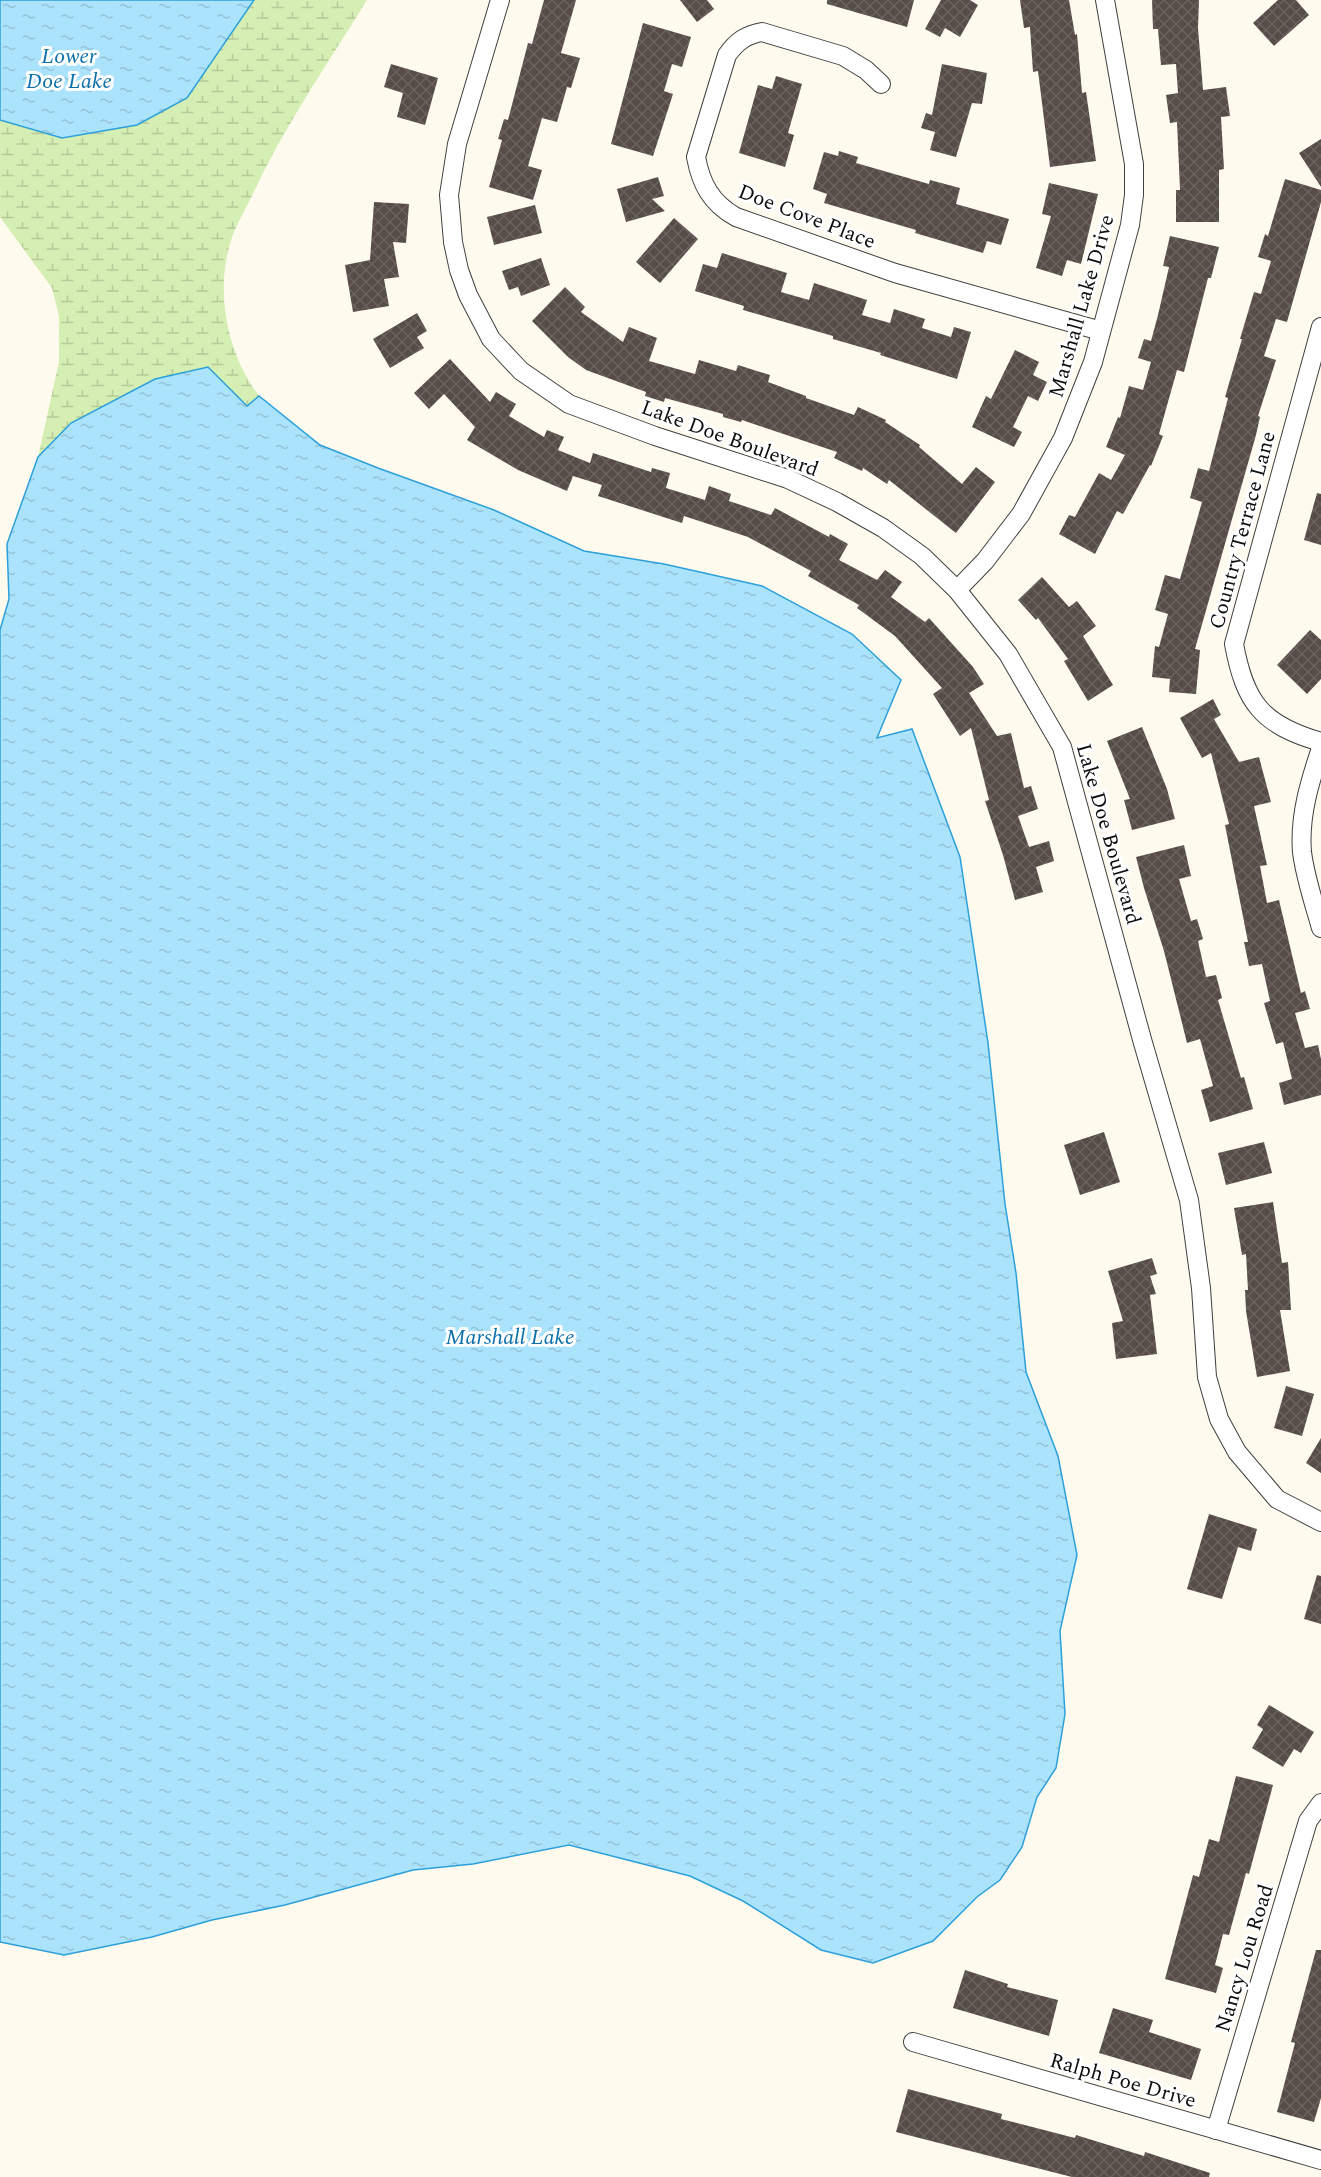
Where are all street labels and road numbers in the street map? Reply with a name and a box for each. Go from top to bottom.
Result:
street label: Doe Cove Place [733,176,880,258]
street label: Marshall Lake Drive [1040,211,1123,402]
street label: Lake Doe Boulevard [636,392,823,486]
street label: Country Terrace Lane [1201,428,1285,633]
street label: Lake Doe Boulevard [1067,740,1149,929]
street label: Nancy Lou Road [1207,1880,1283,2036]
street label: Ralph Poe Drive [1046,2045,1200,2117]

